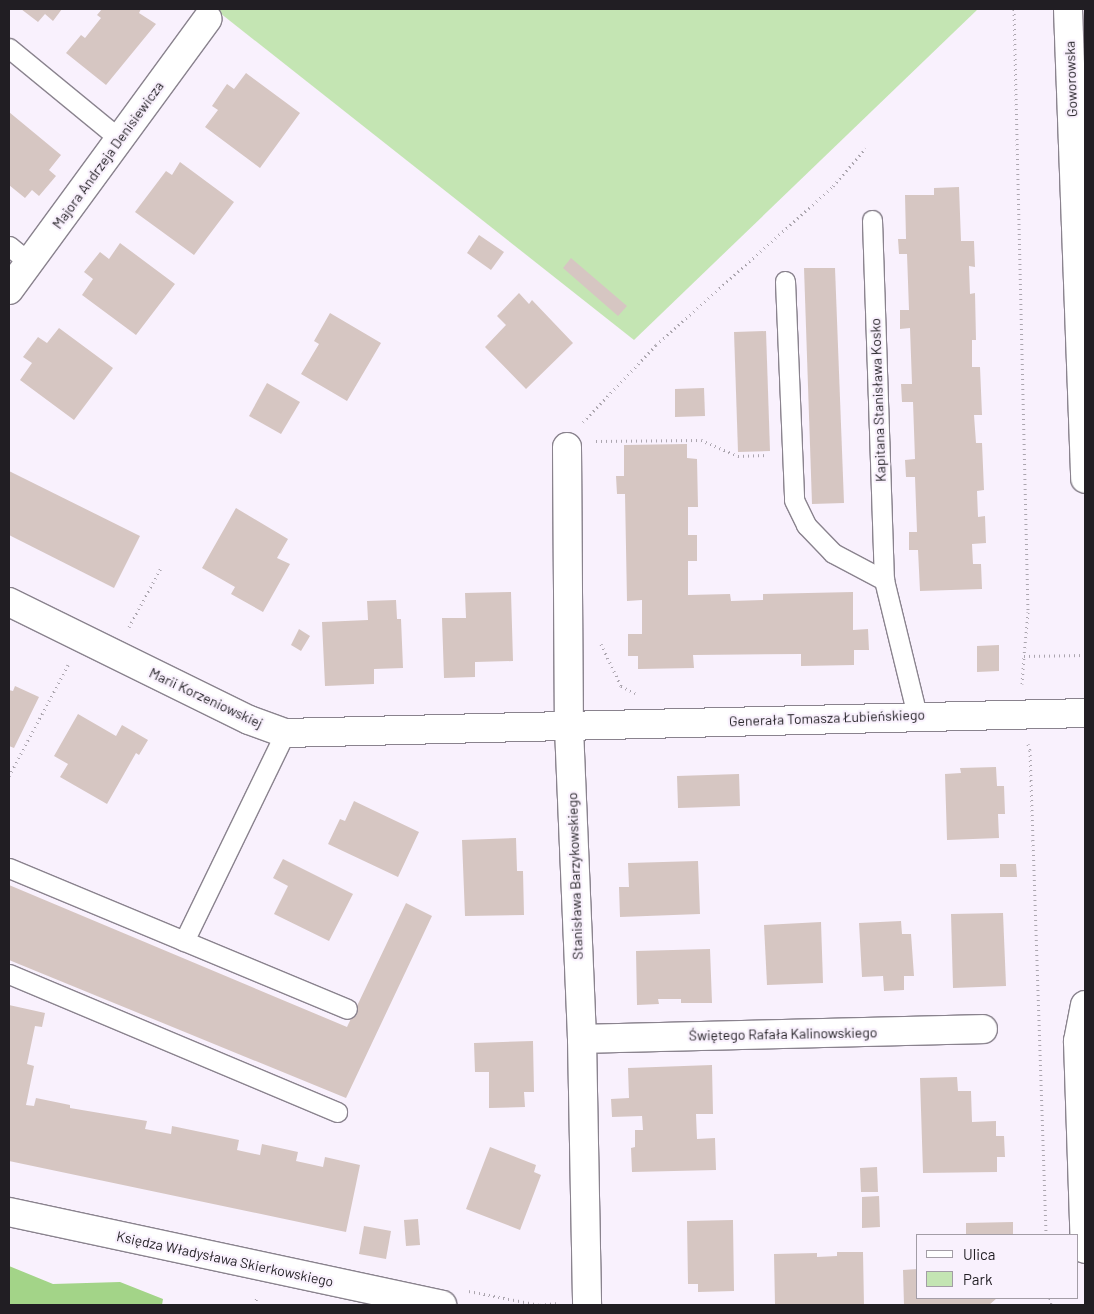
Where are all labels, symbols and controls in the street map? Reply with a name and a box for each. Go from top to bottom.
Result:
street label: Goworowska [1061,41,1081,117]
street label: Majora Andrzeja Denisiewicza [49,78,167,232]
street label: Kapitana Stanisława Kosko [867,318,889,482]
street label: Marii Korzeniowskiej [147,664,265,732]
street label: Generała Tomasza Łubieńskiego [729,706,925,730]
street label: Stanisława Barzykowskiego [564,792,586,960]
street label: Świętego Rafała Kalinowskiego [689,1024,877,1044]
street label: Księdza Władysława Skierkowskiego [115,1228,335,1290]
legend [916,1234,1079,1299]
text: Ulica [963,1245,995,1263]
text: Park [963,1270,992,1288]

